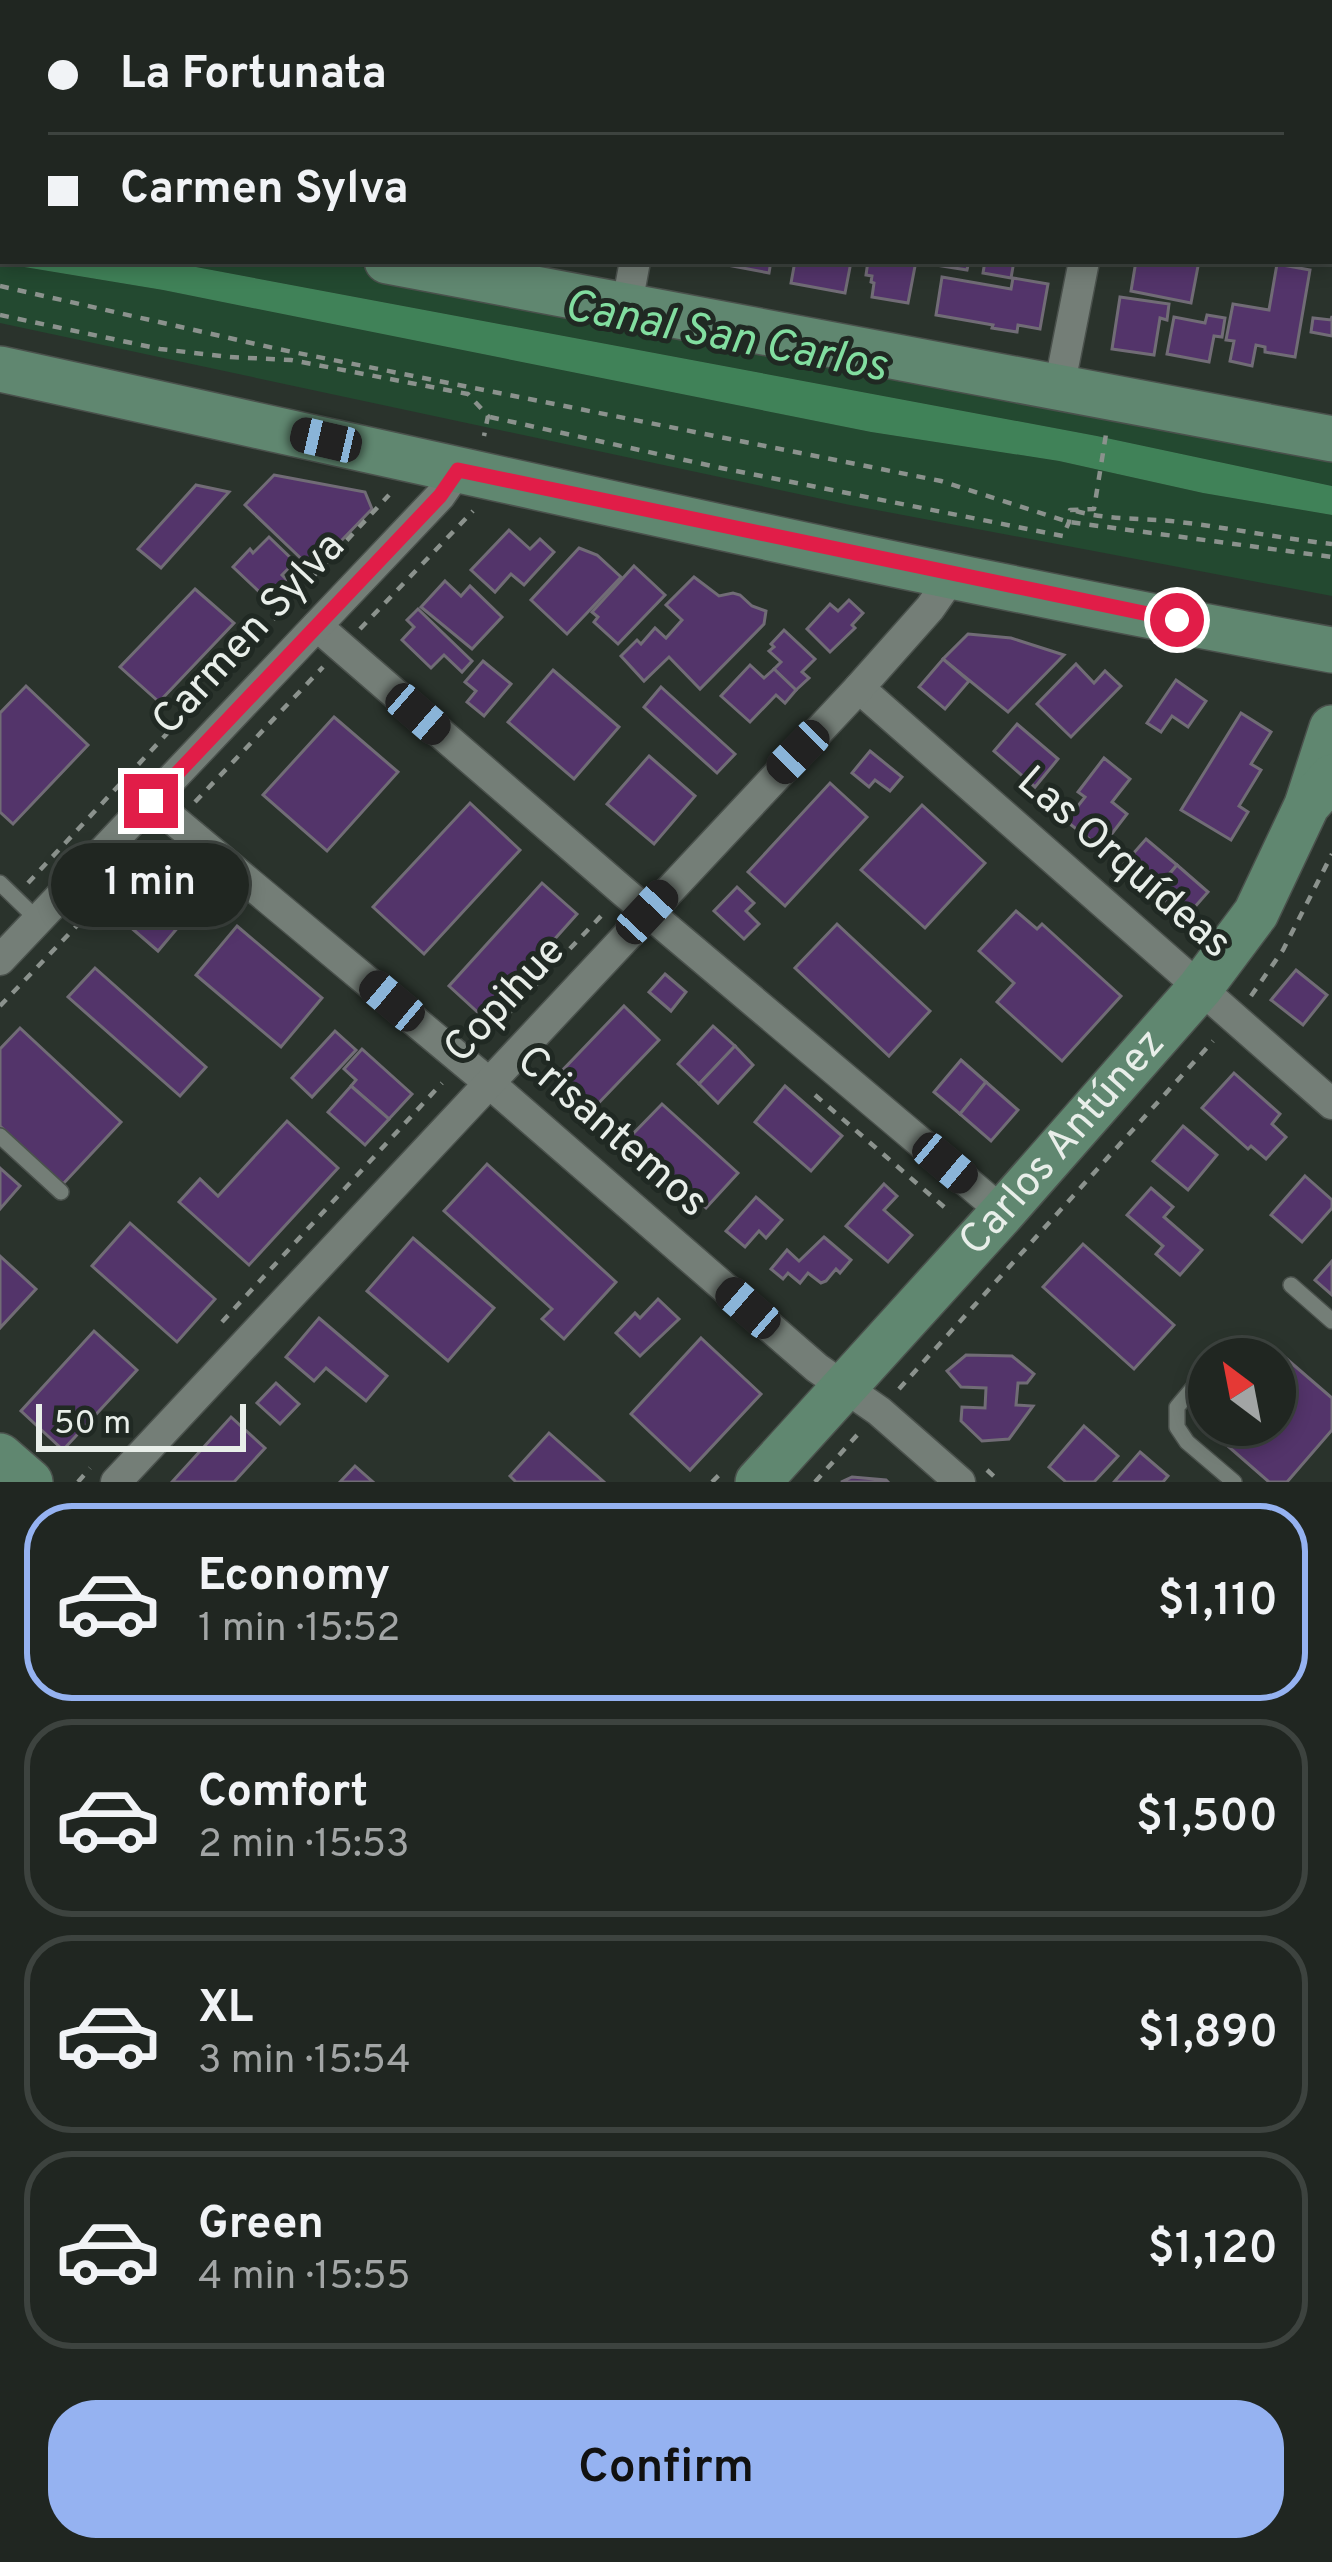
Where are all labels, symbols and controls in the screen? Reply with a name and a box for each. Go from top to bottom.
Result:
text: La Fortunata [120,47,387,104]
text: Carmen Sylva [120,162,409,219]
water label: Canal San Carlos [559,279,892,397]
car [287,414,365,466]
street label: Carmen Sylva [142,522,358,748]
route start [1150,593,1204,647]
car [379,677,457,751]
car [760,714,836,790]
street label: Las Orquídeas [1005,756,1241,972]
route end [124,774,178,828]
callout: 1 min [52,843,250,927]
text: 1 min [104,860,196,909]
car [609,873,685,951]
street label: Copihue [434,926,578,1076]
car [353,964,431,1038]
street label: Carlos Antúnez [949,1019,1178,1268]
street label: Crisantemos [504,1035,718,1231]
car [906,1126,984,1200]
car [709,1271,787,1345]
north arrow [1188,1338,1296,1446]
map controls [1188,1338,1296,1446]
scale bar [36,1398,246,1451]
text: 50 m [54,1404,131,1446]
icon: car [54,1548,162,1656]
text: Economy [198,1549,390,1606]
text: $1,110 [1158,1574,1278,1631]
text: 1 min · 15:52 [198,1606,400,1655]
icon: car [54,1764,162,1872]
text: Comfort [198,1765,368,1822]
text: $1,500 [1136,1790,1278,1847]
text: 2 min · 15:53 [198,1822,410,1871]
icon: car [54,1980,162,2088]
text: XL [198,1981,253,2038]
text: $1,890 [1138,2006,1278,2063]
text: 3 min · 15:54 [198,2038,411,2087]
icon: car [54,2196,162,2304]
text: Green [198,2197,324,2254]
text: $1,120 [1148,2222,1278,2279]
text: 4 min · 15:55 [198,2254,411,2303]
button: Confirm [48,2400,1284,2538]

